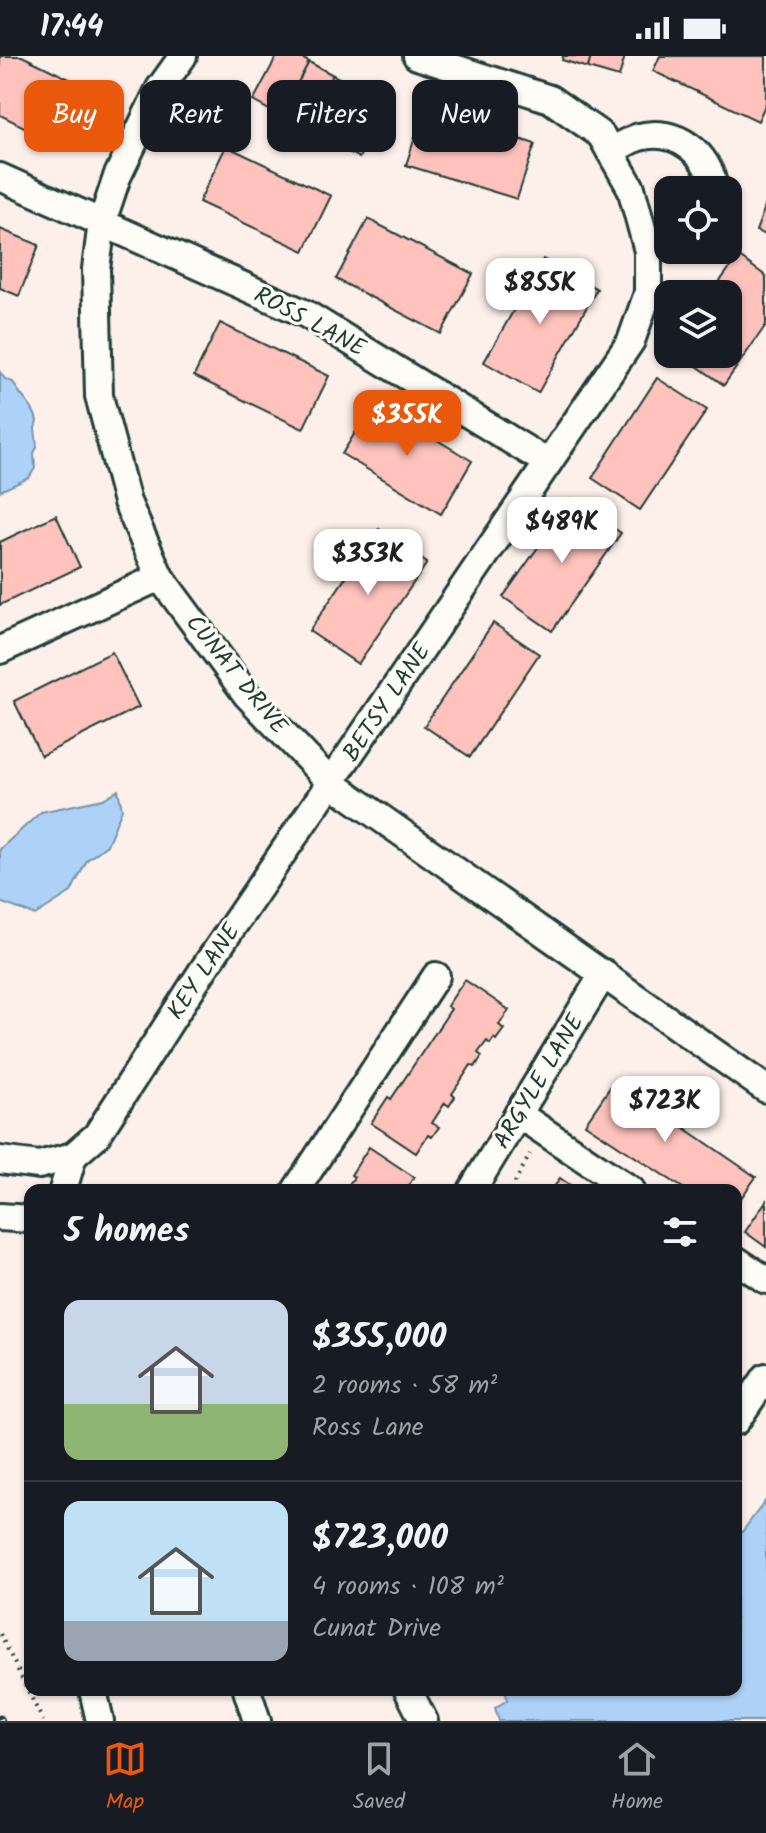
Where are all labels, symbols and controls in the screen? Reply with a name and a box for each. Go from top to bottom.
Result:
text: 17:44 [40,4,103,52]
chip: Buy [24,80,124,152]
chip: Rent [140,80,251,152]
chip: Filters [267,80,396,152]
chip: New [412,80,518,152]
map controls [654,176,742,368]
button: locate [654,176,742,264]
pin: $855K [484,258,596,326]
text: $855K [504,263,576,305]
street label: ROSS LANE [246,277,373,369]
button: layers [654,280,742,368]
pin: $355K [351,390,463,458]
text: $355K [371,395,443,437]
pin: $489K [506,497,618,565]
text: $489K [525,502,599,544]
pin: $353K [312,529,424,597]
text: $353K [332,534,404,576]
street label: CUNAT DRIVE [175,606,297,745]
street label: BETSY LANE [333,635,442,770]
street label: KEY LANE [157,915,252,1028]
street label: ARGYLE LANE [483,1006,596,1157]
pin: $723K [609,1076,721,1144]
text: $723K [629,1081,701,1123]
text: 5 homes [64,1205,189,1259]
icon: filters [658,1210,702,1254]
text: $355,000 [312,1311,446,1365]
icon: home [128,1332,224,1428]
text: 2 rooms · 58 m² [312,1365,497,1407]
text: Ross Lane [312,1407,424,1449]
text: $723,000 [312,1512,448,1566]
icon: home [128,1533,224,1629]
text: 4 rooms · 108 m² [312,1566,504,1608]
text: Cunat Drive [312,1608,441,1650]
tab: Map [103,1737,147,1820]
tab: Saved [353,1737,405,1820]
tab: Home [611,1737,663,1820]

